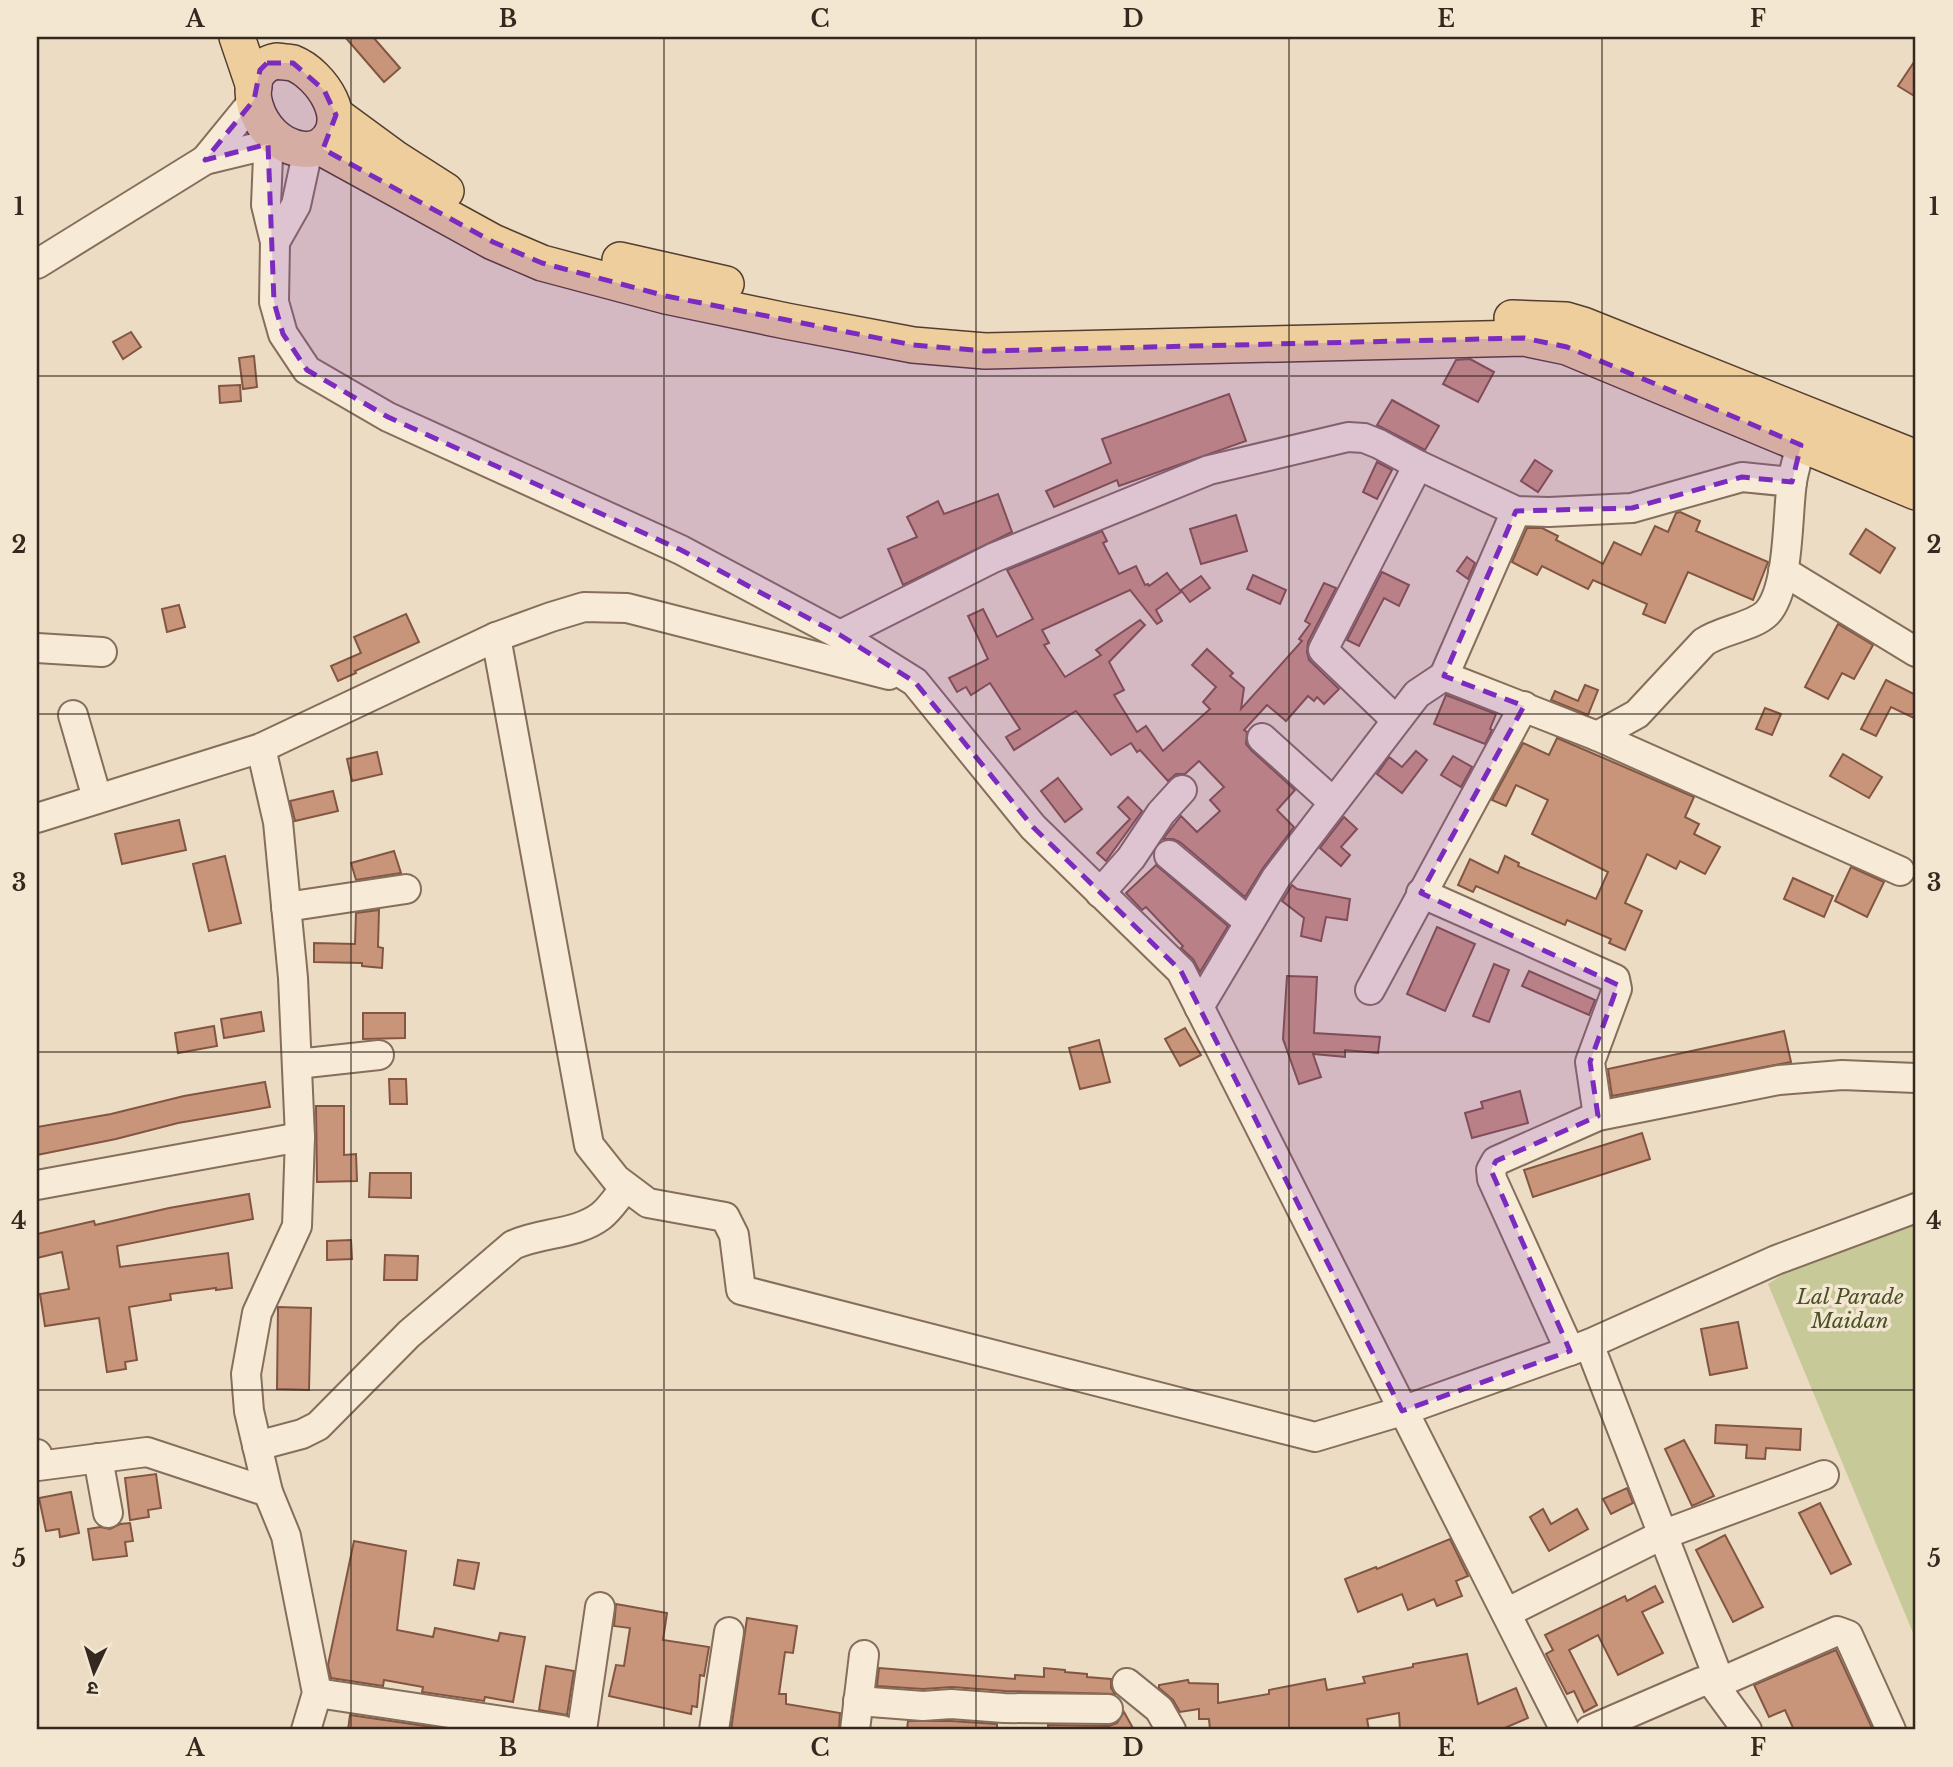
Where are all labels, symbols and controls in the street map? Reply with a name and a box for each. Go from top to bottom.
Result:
text: A [185,5,206,33]
text: B [499,5,517,33]
text: C [811,5,829,33]
text: D [1122,5,1144,33]
text: E [1437,5,1455,33]
text: F [1750,5,1766,33]
text: 1 [14,193,24,221]
text: 1 [1929,193,1939,221]
text: 2 [12,531,26,559]
text: 2 [1927,531,1941,559]
text: 3 [12,869,26,897]
text: 3 [1927,869,1941,897]
text: 4 [11,1207,27,1235]
text: 4 [1926,1207,1942,1235]
park label: Lal Parade Maidan [1795,1284,1904,1334]
text: 5 [12,1545,26,1573]
text: 5 [1927,1545,1941,1573]
north arrow [60,1638,130,1708]
text: उ [86,1677,99,1700]
text: A [185,1734,206,1762]
text: B [499,1734,517,1762]
text: C [811,1734,829,1762]
text: D [1122,1734,1144,1762]
text: E [1437,1734,1455,1762]
text: F [1750,1734,1766,1762]

